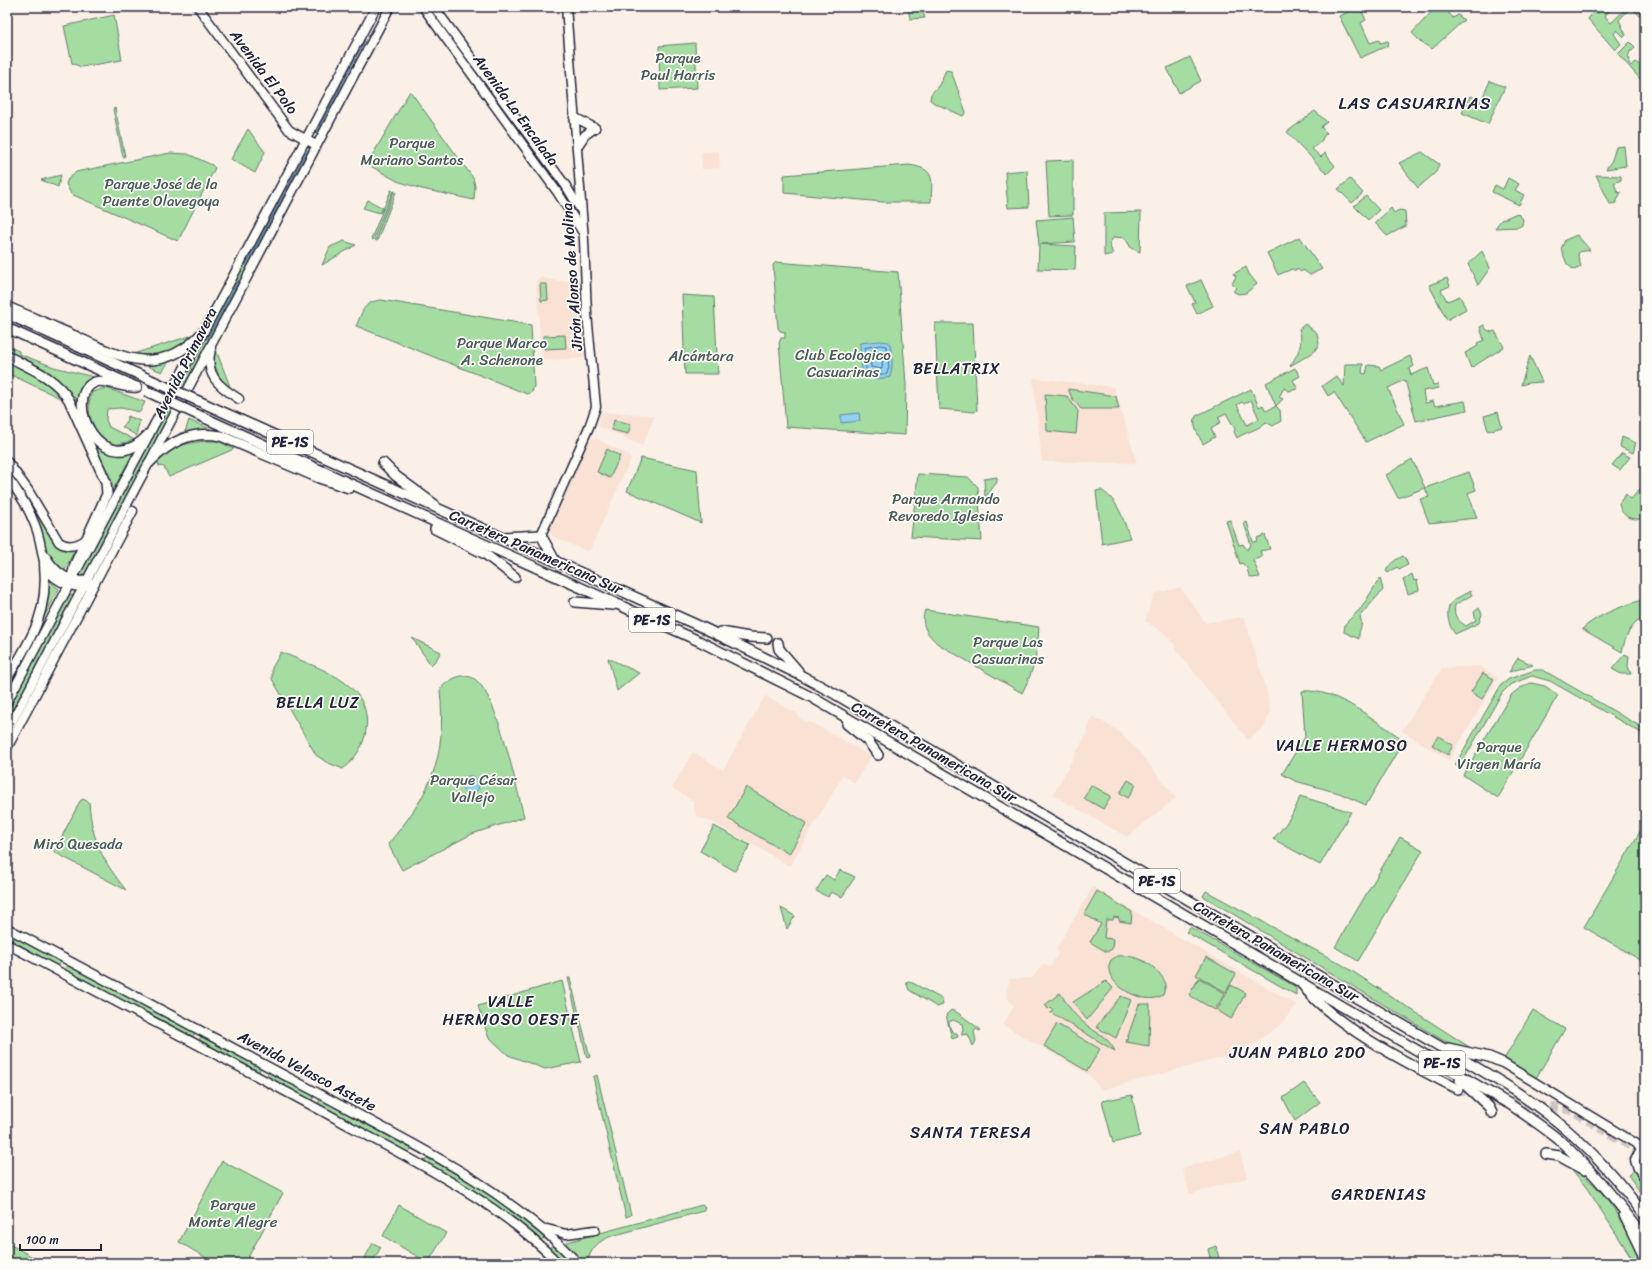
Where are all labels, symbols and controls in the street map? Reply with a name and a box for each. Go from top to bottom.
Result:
street label: Avenida El Polo [223,23,305,121]
park label: Parque Paul Harris [641,45,715,88]
street label: Avenida La Encalada [466,48,566,172]
district label: LAS CASUARINAS [1339,88,1491,118]
park label: Parque Mariano Santos [360,130,464,173]
park label: Parque José de la Puente Olavegoya [102,171,220,214]
street label: Jirón Alonso de Molina [554,202,590,353]
street label: Avenida Primavera [145,302,225,424]
park label: Parque Marco A. Schenone [457,330,548,373]
park label: Club Ecologico Casuarinas [795,342,891,385]
park label: Alcántara [667,343,734,369]
district label: BELLATRIX [913,354,1001,383]
road number: PE-1S [267,430,313,454]
park label: Parque Armando Revoredo Iglesias [889,486,1003,529]
street label: Carretera Panamericana Sur [445,502,628,602]
road number: PE-1S [629,608,675,632]
park label: Parque Las Casuarinas [972,629,1044,672]
district label: BELLA LUZ [276,688,360,717]
street label: Carretera Panamericana Sur [846,694,1023,811]
district label: VALLE HERMOSO [1276,731,1408,760]
park label: Parque Virgen María [1457,734,1542,777]
park label: Parque César Vallejo [430,767,517,810]
park label: Miró Quesada [34,831,123,857]
road number: PE-1S [1134,869,1180,893]
street label: Carretera Panamericana Sur [1188,893,1365,1010]
district label: VALLE HERMOSO OESTE [442,987,580,1034]
street label: Avenida Velasco Astete [232,1023,381,1119]
district label: JUAN PABLO 2DO [1229,1038,1367,1067]
road number: PE-1S [1419,1051,1465,1075]
district label: SAN PABLO [1259,1114,1351,1143]
district label: SANTA TERESA [910,1118,1032,1147]
district label: GARDENIAS [1331,1180,1427,1209]
park label: Parque Monte Alegre [189,1192,278,1235]
scale bar [20,1226,101,1252]
text: 100 m [26,1229,59,1251]

